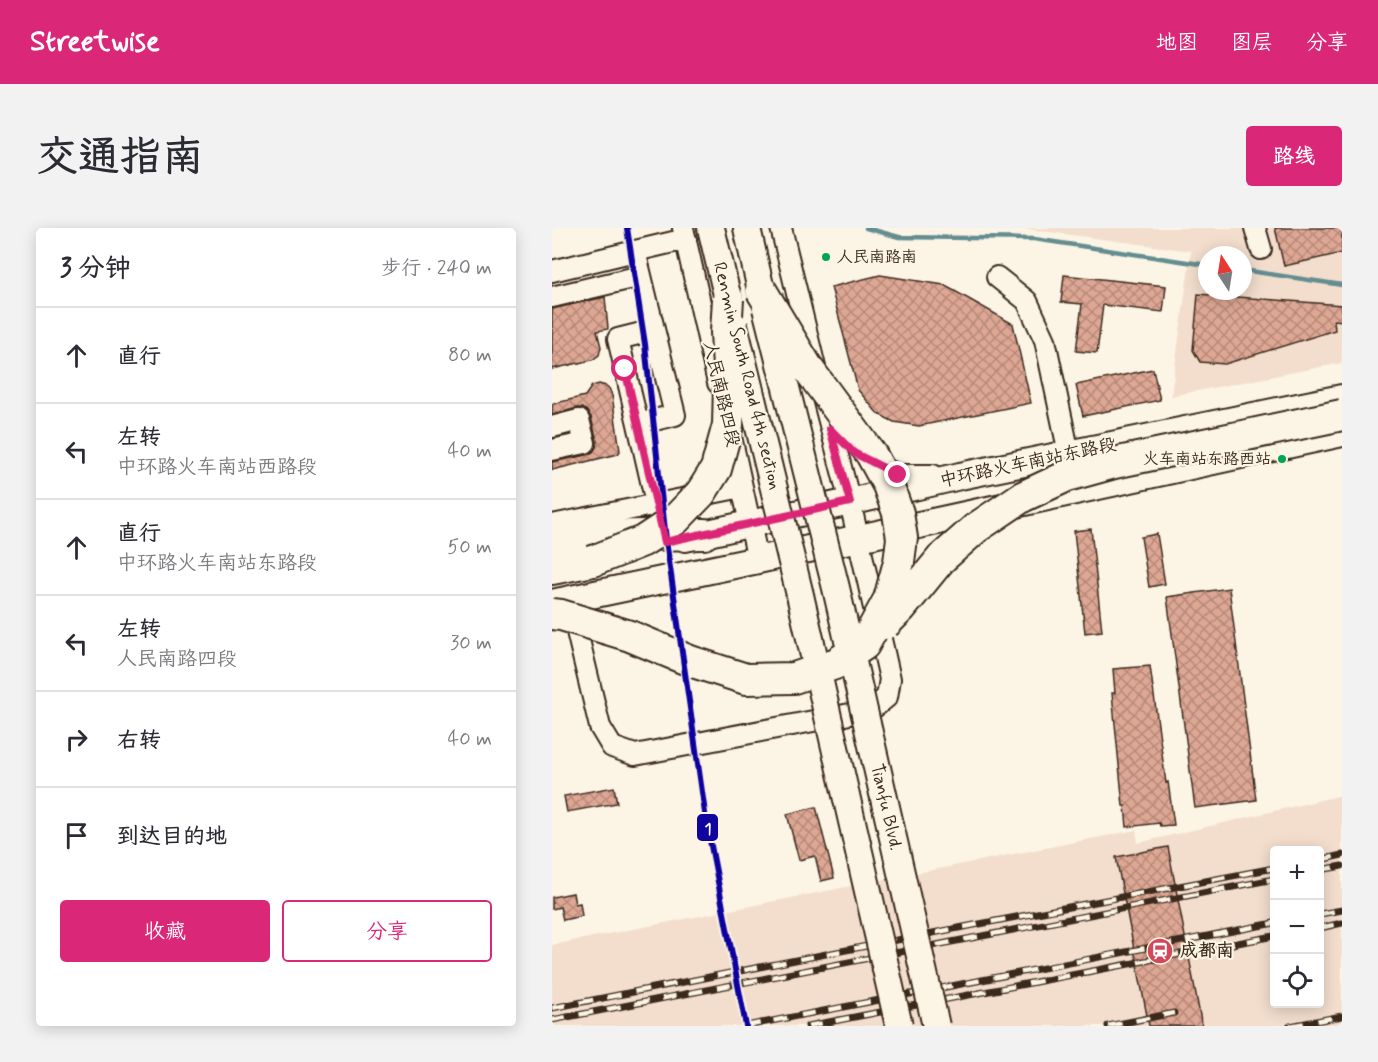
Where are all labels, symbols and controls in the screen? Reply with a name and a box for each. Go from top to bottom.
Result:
text: Streetwise [30,24,160,61]
text: 地图 [1156,29,1198,57]
text: 图层 [1231,29,1273,57]
text: 分享 [1306,29,1348,57]
button: 路线 [1246,126,1342,186]
text: 交通指南 [36,131,204,186]
north arrow [1198,246,1252,300]
place label: 人民南路南 [837,247,917,268]
marker: 人民南路南 [820,251,832,263]
text: 3 分钟 [60,252,131,286]
text: 步行 · 240 m [381,255,492,282]
street label: Renmin South Road 4th section [707,260,787,492]
icon: ahead [60,339,93,372]
street label: 人民南路四段 [697,339,745,449]
text: 80 m [448,342,492,369]
text: 直行 [117,343,161,371]
route start [611,355,637,381]
text: 左转 [117,424,161,452]
street label: 中环路火车南站东路段 [937,433,1119,493]
icon: left [60,435,93,468]
text: 40 m [448,438,492,465]
place label: 火车南站东路西站 [1143,449,1271,470]
marker: 火车南站东路西站 [1276,453,1288,465]
text: 中环路火车南站西路段 [117,454,317,481]
route end [884,461,910,487]
text: 直行 [117,520,161,548]
icon: ahead [60,531,93,564]
text: 50 m [447,534,492,561]
text: 中环路火车南站东路段 [117,550,317,577]
text: 左转 [117,616,161,644]
icon: left [60,627,93,660]
text: 30 m [450,630,492,657]
text: 人民南路四段 [117,646,237,673]
icon: right [60,723,93,756]
text: 40 m [448,726,492,753]
text: 右转 [117,727,161,755]
street label: Tianfu Blvd. [864,761,908,853]
line badge: 1 [696,813,719,842]
icon: arrive [60,819,93,852]
text: 1 [704,819,712,840]
text: 到达目的地 [117,823,227,851]
map controls [1270,846,1324,1008]
button: + [1270,846,1324,900]
button: 收藏 [60,900,270,962]
button: 分享 [282,900,492,962]
button: − [1270,900,1324,954]
station icon: 成都南 [1145,936,1175,966]
place label: 成都南 [1180,939,1234,963]
button: locate [1270,954,1324,1008]

